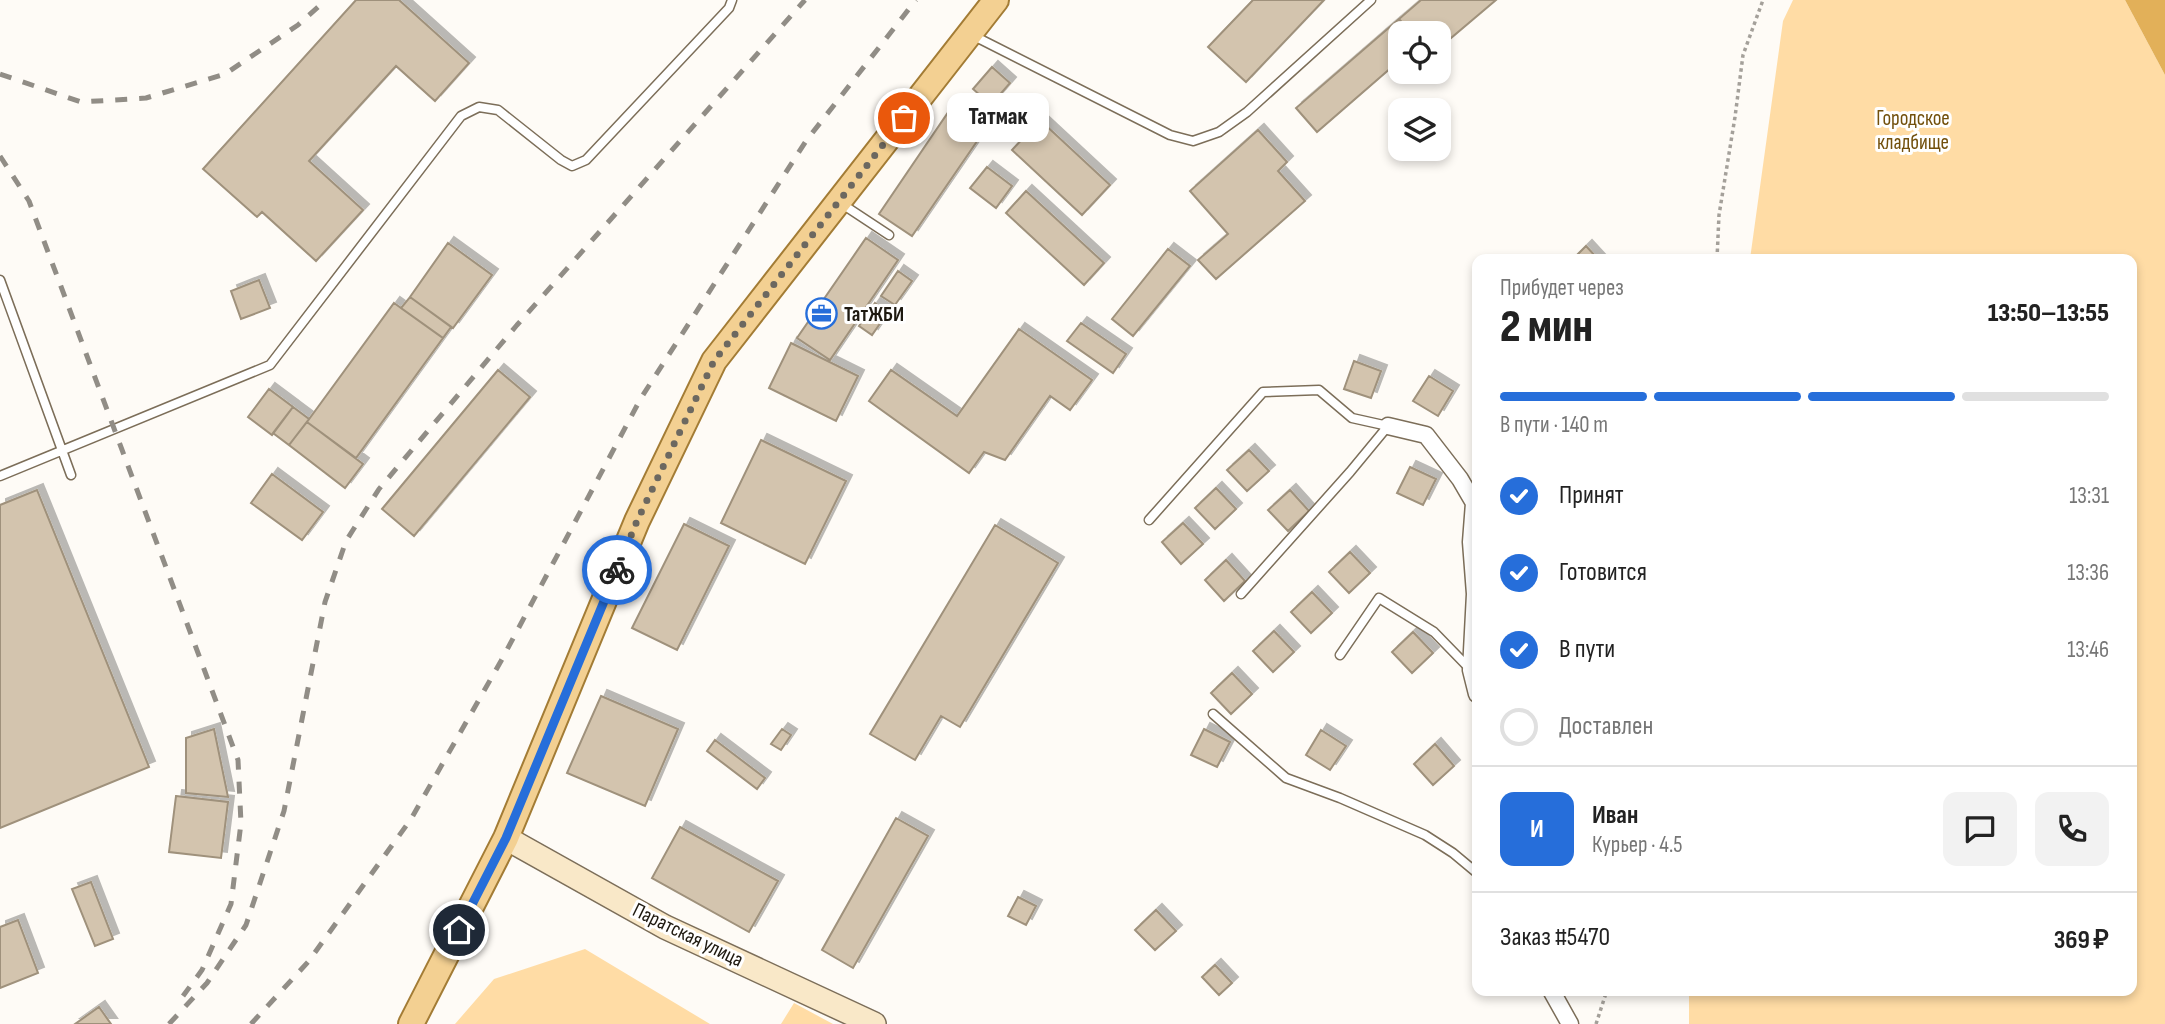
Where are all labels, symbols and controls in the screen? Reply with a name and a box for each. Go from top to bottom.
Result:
map controls [1388,21,1451,161]
button: locate [1388,21,1451,84]
pin [874,88,934,148]
callout: Татмак [946,94,1048,142]
button: layers [1388,98,1451,161]
icon: bag [885,99,923,137]
text: Татмак [968,103,1028,131]
park label: Городское кладбище [1876,106,1950,155]
text: Прибудет через [1500,274,1624,302]
office icon: ТатЖБИ [804,297,838,331]
text: 13:50–13:55 [1988,298,2109,329]
text: 2 мин [1500,300,1593,355]
place label: ТатЖБИ [844,302,904,327]
text: В пути · 140 m [1500,411,1608,439]
icon: check [1500,477,1538,515]
text: Принят [1559,480,1624,511]
text: 13:31 [2069,482,2109,510]
courier [582,535,652,605]
icon: bike [598,551,636,589]
icon: check [1500,554,1538,592]
text: Готовится [1559,557,1647,588]
text: 13:36 [2067,559,2109,587]
icon: check [1500,631,1538,669]
text: В пути [1559,634,1615,665]
text: 13:46 [2067,636,2109,664]
text: Доставлен [1559,711,1653,742]
button: chat [1943,792,2017,866]
button: phone [2035,792,2109,866]
text: Иван [1592,800,1638,831]
text: И [1530,814,1544,845]
text: Курьер · 4.5 [1592,831,1682,859]
street label: Паратская улица [629,897,747,973]
pin [429,900,489,960]
icon: home [440,911,478,949]
text: Заказ #5470 [1500,922,1610,953]
text: 369 ₽ [2054,925,2109,956]

